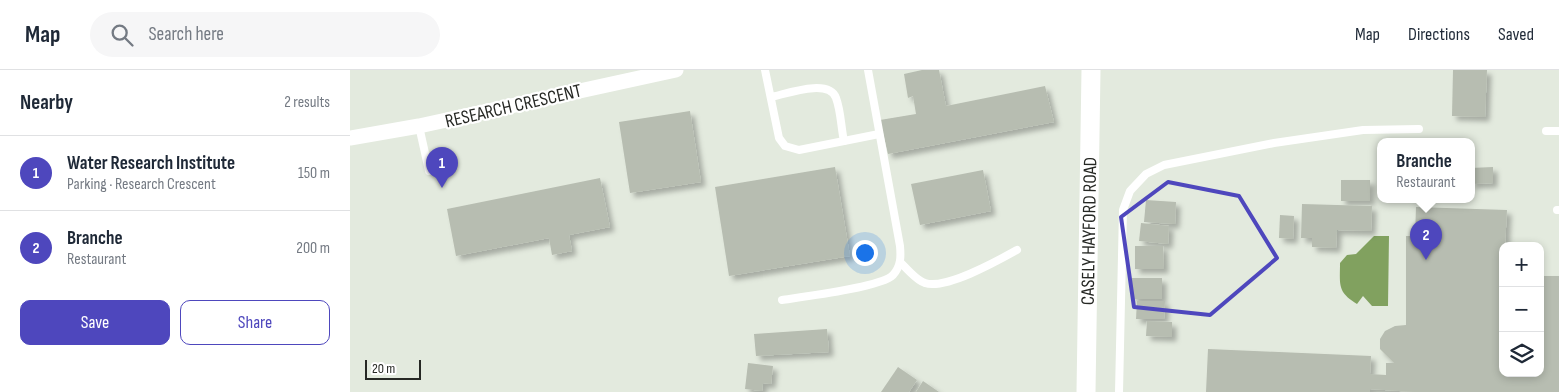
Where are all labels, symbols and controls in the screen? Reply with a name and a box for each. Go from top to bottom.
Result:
search box [90,12,440,57]
text: Map [25,20,60,49]
icon: search [108,21,136,49]
text: Search here [148,23,224,46]
text: Map [1355,24,1380,45]
text: Directions [1408,24,1470,45]
text: Saved [1498,24,1534,45]
street label: RESEARCH CRESCENT [443,80,584,133]
text: Nearby [20,90,73,115]
text: 2 results [284,93,330,112]
popup [1377,138,1475,203]
pin: 1 [426,147,458,188]
text: Branche [1396,150,1452,173]
text: Water Research Institute [67,152,235,175]
street label: CASELY HAYFORD ROAD [1077,157,1102,305]
text: 1 [33,164,39,183]
text: 150 m [298,164,330,183]
text: Restaurant [1396,173,1456,192]
text: Parking · Research Crescent [67,175,216,194]
pin: 2 [1410,219,1442,260]
text: Branche [67,227,123,250]
text: 2 [32,239,40,258]
text: 200 m [296,239,330,258]
your location [852,240,878,266]
map controls [1499,242,1544,377]
button: + [1499,242,1544,287]
text: Restaurant [67,250,126,269]
button: − [1499,287,1544,332]
button: Save [20,300,170,345]
button: Share [180,300,330,345]
button: layers [1499,332,1544,377]
scale bar [365,357,421,380]
text: 20 m [372,360,395,377]

